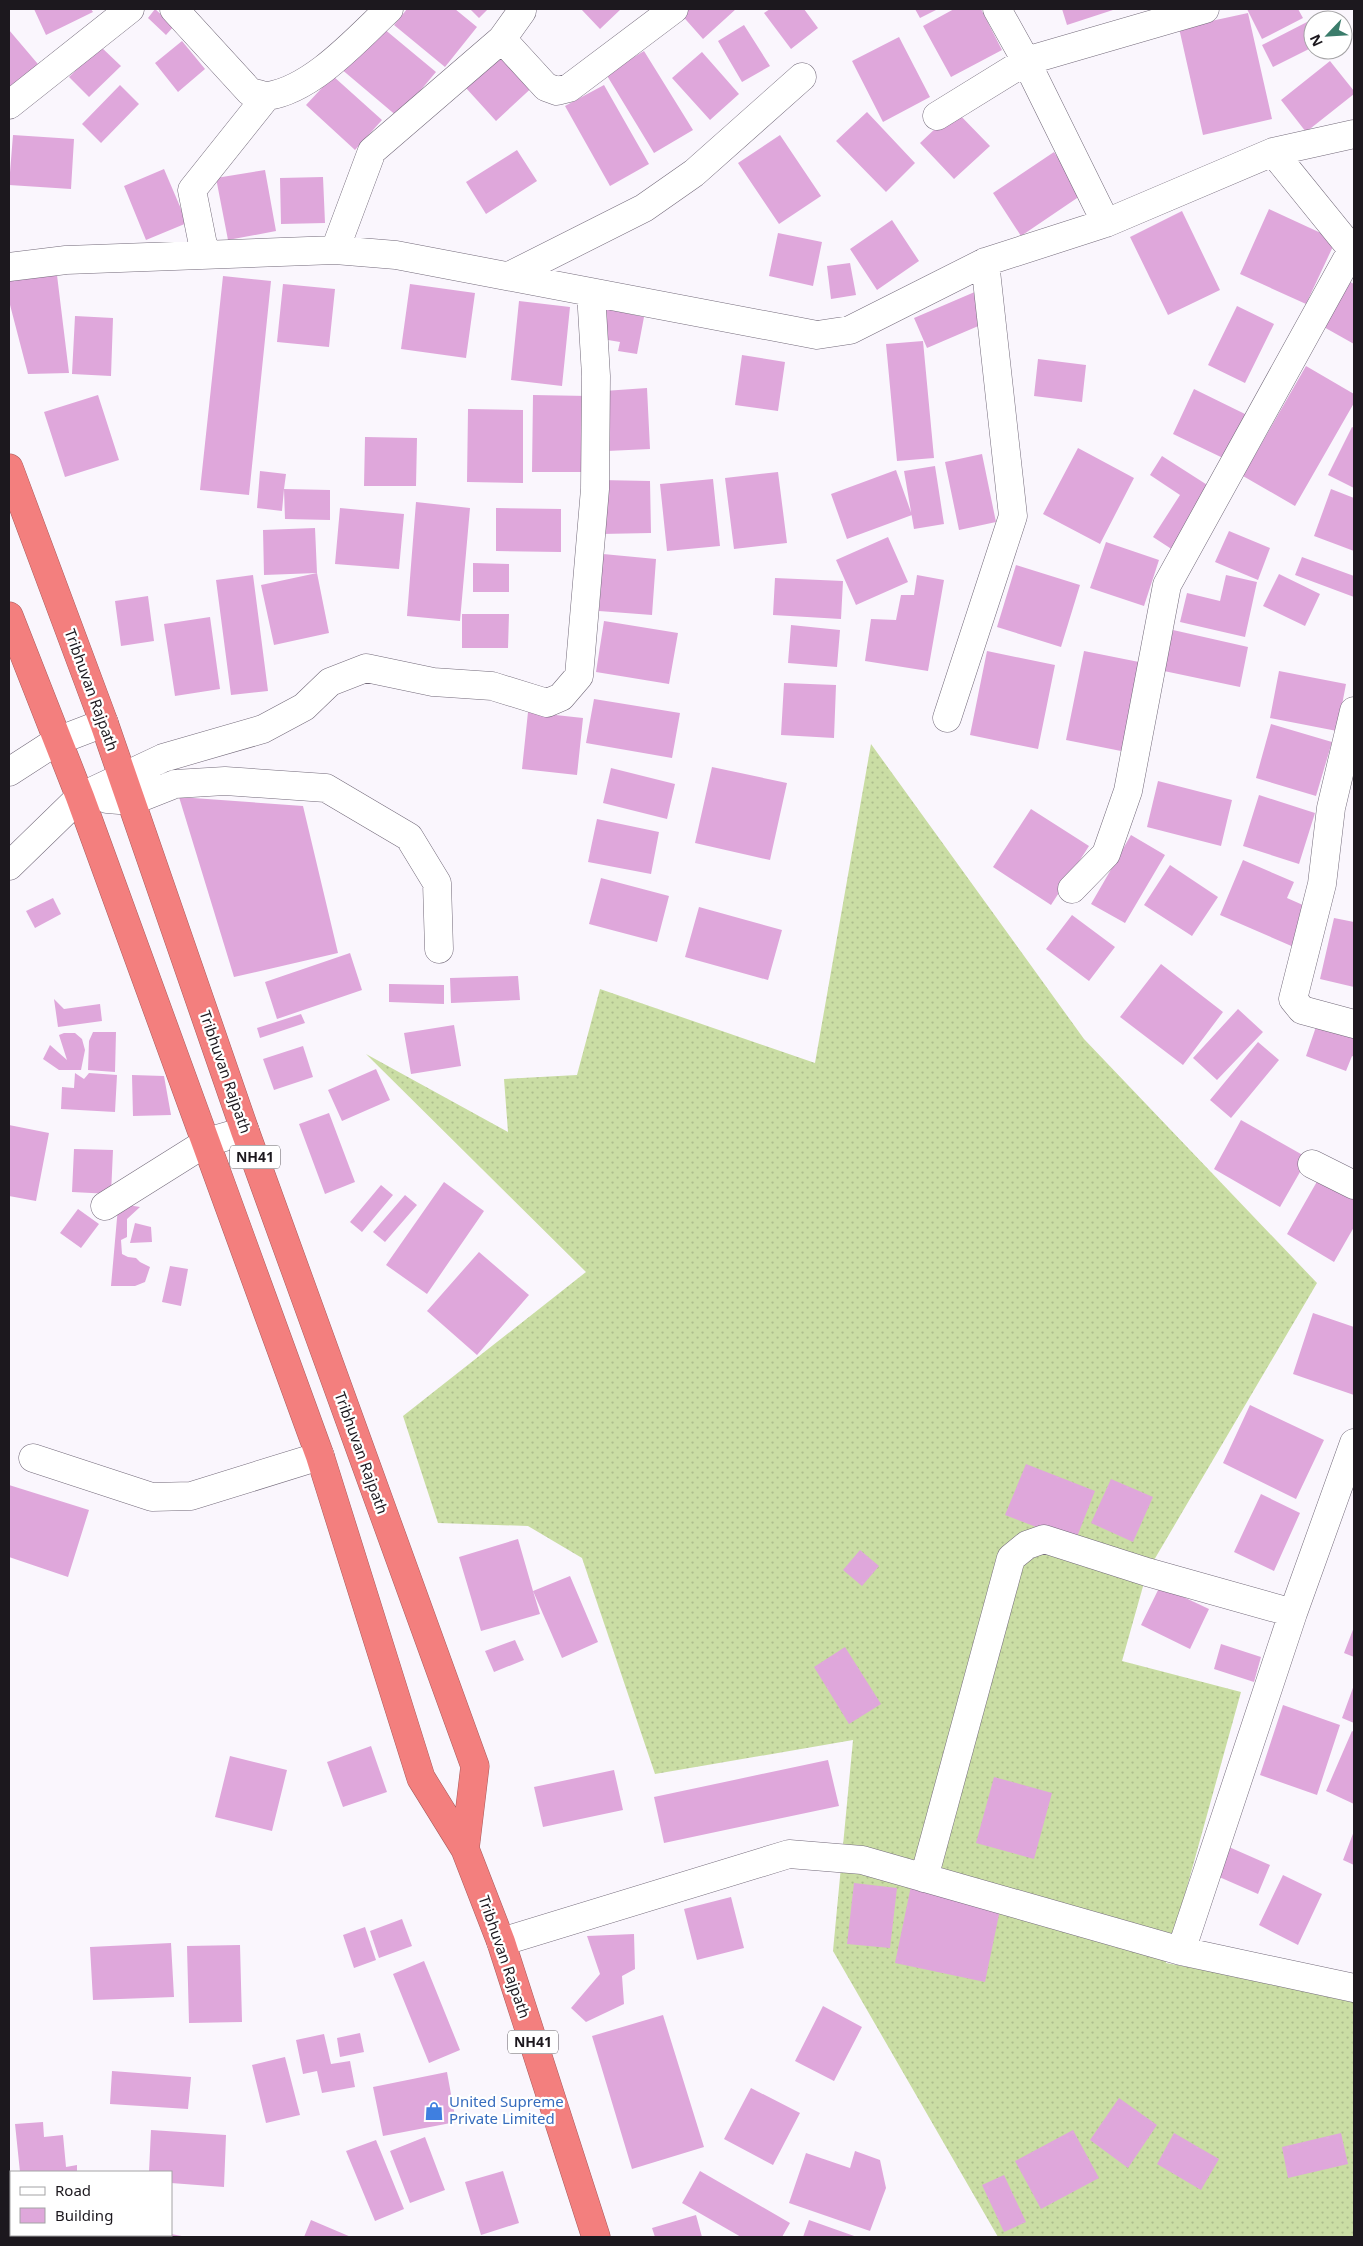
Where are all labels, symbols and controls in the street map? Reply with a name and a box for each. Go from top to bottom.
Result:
north arrow [1303,10,1353,60]
text: N [1305,32,1327,50]
street label: Tribhuvan Rajpath [61,626,123,753]
street label: Tribhuvan Rajpath [196,1008,256,1136]
road number: NH41 [230,1146,280,1168]
street label: Tribhuvan Rajpath [331,1389,393,1516]
street label: Tribhuvan Rajpath [475,1893,535,2021]
road number: NH41 [508,2030,558,2054]
place label: United Supreme Private Limited [449,2091,564,2128]
shop icon: United Supreme Private Limited [423,2100,445,2122]
legend [10,2171,172,2236]
text: Road [55,2180,91,2200]
text: Building [55,2205,113,2225]

